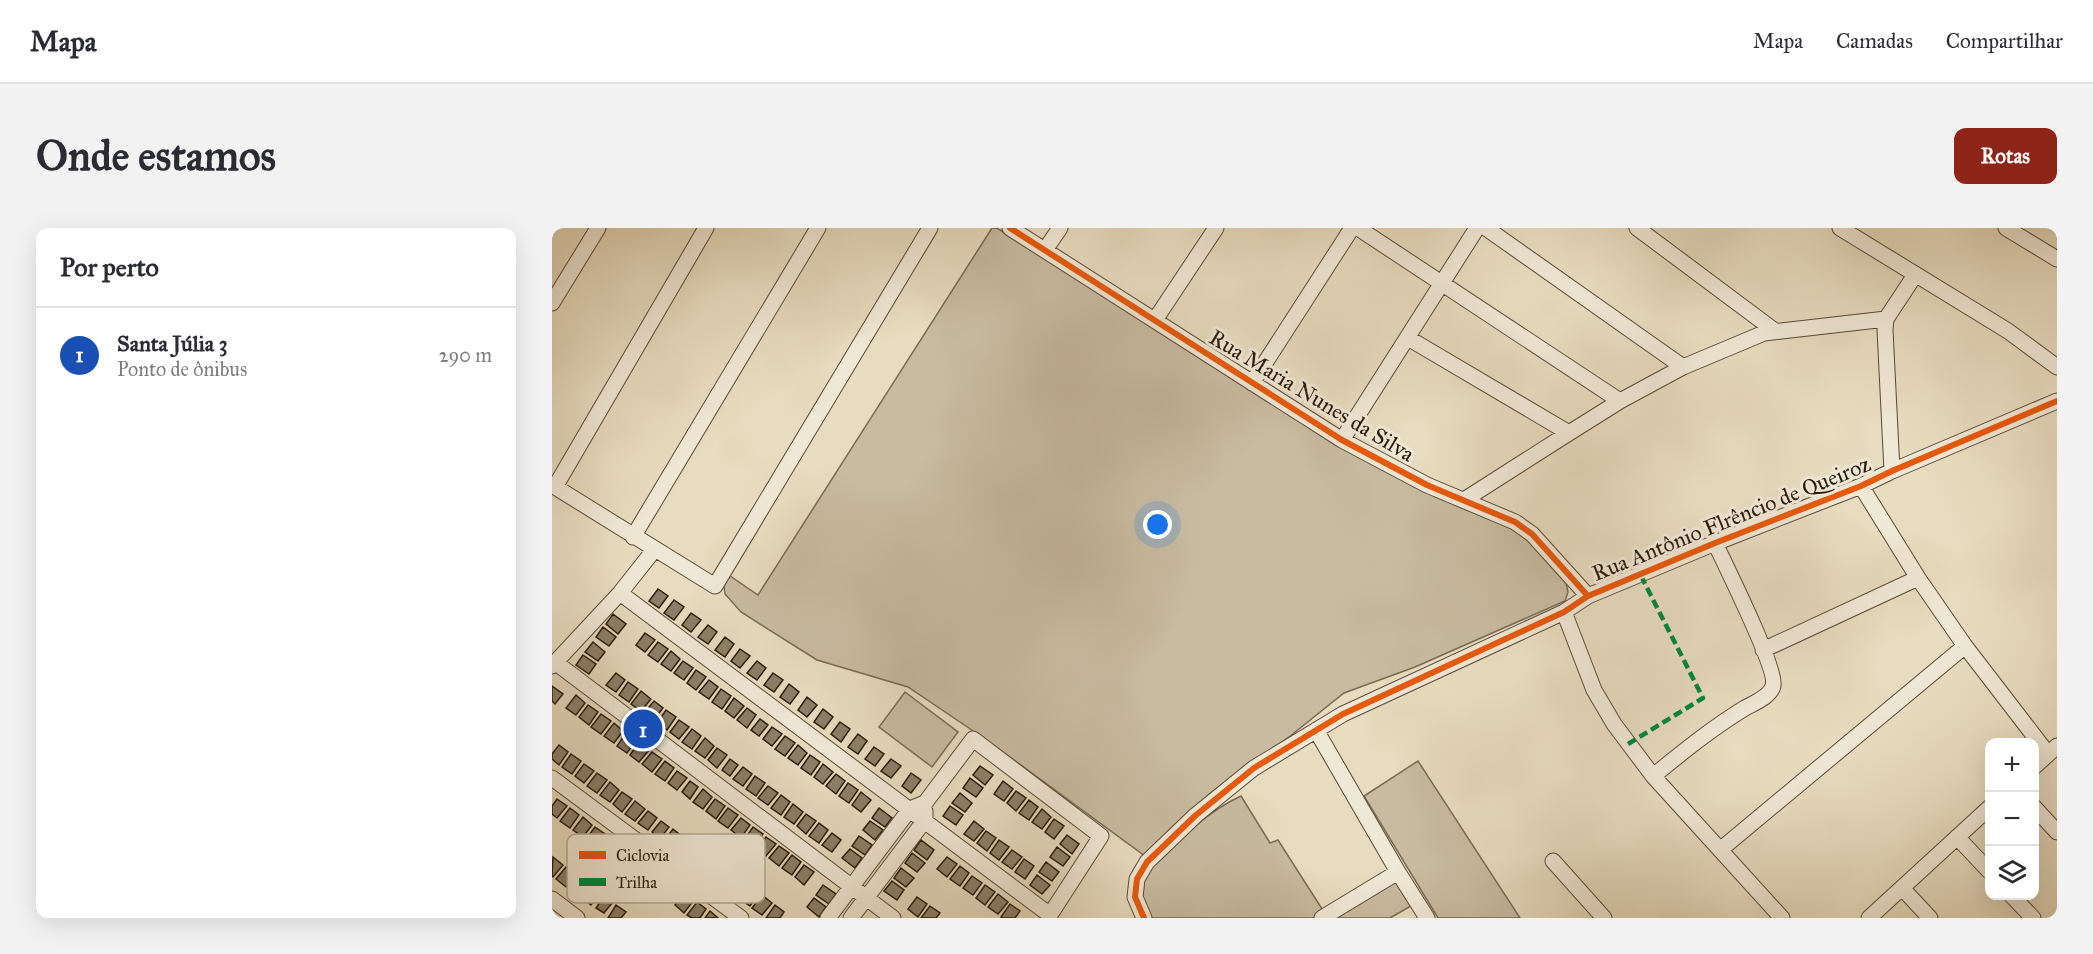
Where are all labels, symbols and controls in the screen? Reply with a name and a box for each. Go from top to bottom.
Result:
text: Mapa [30,24,97,59]
text: Mapa [1753,28,1803,54]
text: Camadas [1836,28,1913,54]
text: Compartilhar [1946,28,2063,54]
button: Rotas [1954,128,2057,184]
text: Onde estamos [36,130,276,182]
text: Por perto [60,251,159,283]
street label: Rua Maria Nunes da Silva [1204,323,1420,468]
text: Santa Júlia 3 [117,330,228,357]
text: 1 [76,343,83,367]
text: 290 m [439,343,492,367]
text: Ponto de ônibus [117,357,247,381]
street label: Rua Antônio Flrêncio de Queiroz [1588,450,1875,587]
your location [1143,510,1172,539]
pin: 1 [624,706,662,752]
map controls [1985,738,2039,900]
button: + [1985,738,2039,792]
button: − [1985,792,2039,846]
legend [567,834,765,903]
text: Ciclovia [616,846,669,865]
button: layers [1985,846,2039,900]
text: Trilha [616,873,657,892]

